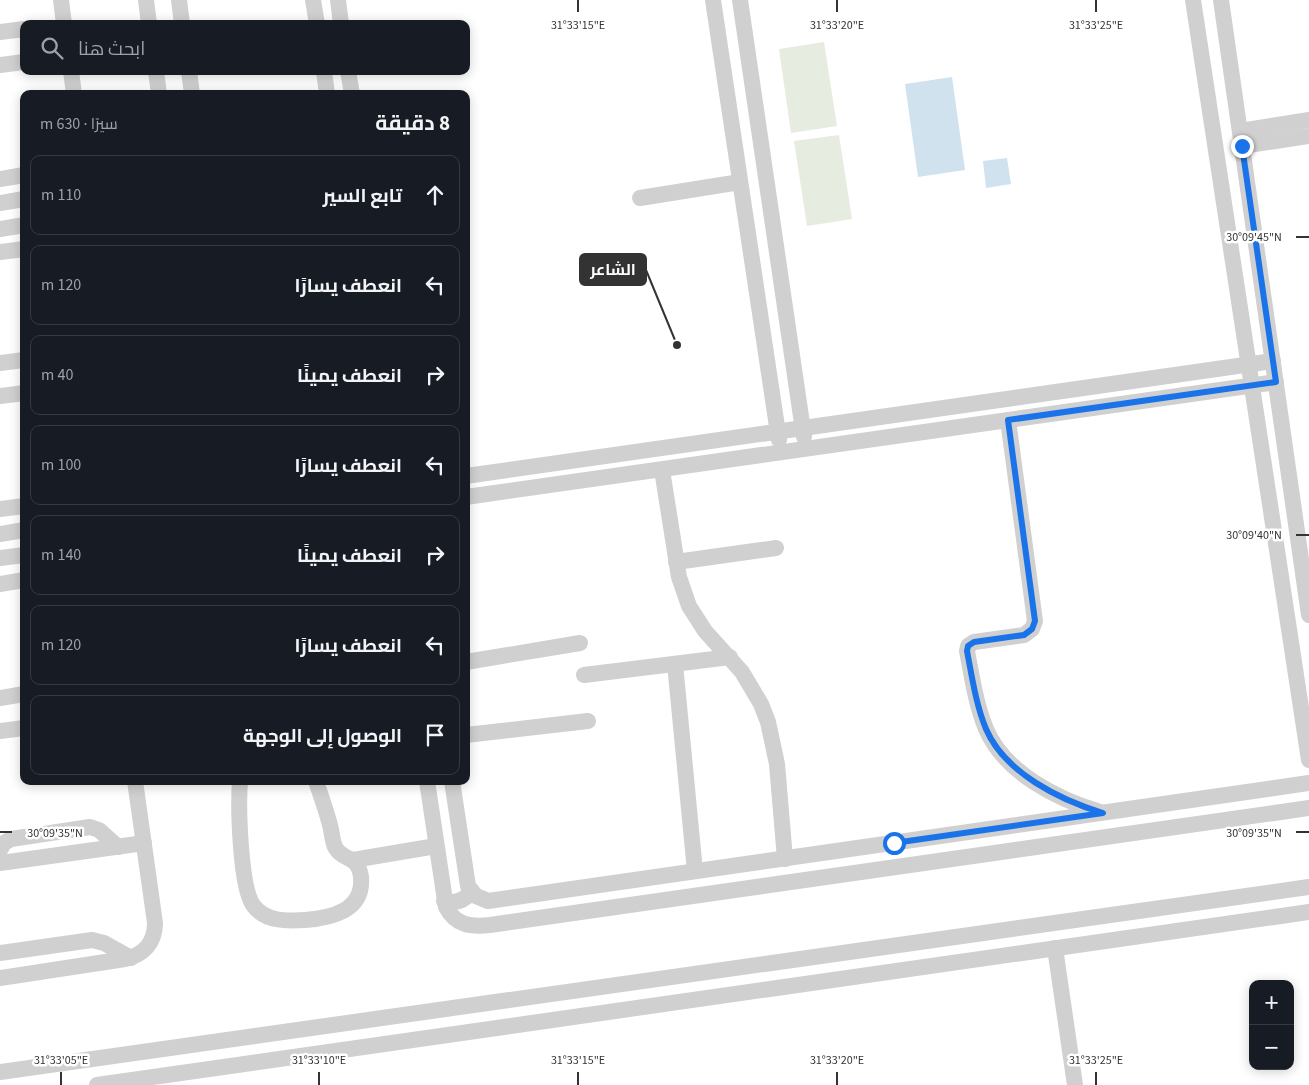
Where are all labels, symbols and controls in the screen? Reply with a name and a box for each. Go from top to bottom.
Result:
text: 31°33'15"E [551,17,605,34]
text: 31°33'20"E [810,17,864,34]
text: 31°33'25"E [1069,17,1123,34]
search box [20,20,470,75]
icon: search [38,34,66,62]
text: ابحث هنا [78,36,145,63]
text: 8 دقيقة [375,108,450,138]
text: سيرًا · 630 m [40,113,118,135]
route end [1231,135,1254,158]
icon: ahead [421,181,449,209]
text: تابع السير [323,183,402,210]
text: 110 m [41,184,81,206]
text: 30°09'45"N [1226,229,1282,246]
callout: الشاعر [580,254,646,285]
text: الشاعر [589,259,636,281]
icon: left [421,271,449,299]
text: انعطف يسارًا [295,273,402,300]
text: 120 m [41,274,81,296]
icon: right [421,361,449,389]
text: انعطف يمينًا [297,363,402,390]
text: 40 m [41,364,73,386]
icon: left [421,451,449,479]
text: انعطف يسارًا [295,453,402,480]
text: 100 m [41,454,81,476]
text: 30°09'40"N [1226,527,1282,544]
icon: right [421,541,449,569]
text: انعطف يمينًا [297,543,402,570]
text: 140 m [41,544,81,566]
icon: left [421,631,449,659]
text: انعطف يسارًا [295,633,402,660]
text: 120 m [41,634,81,656]
icon: arrive [421,721,449,749]
text: الوصول إلى الوجهة [243,723,402,750]
text: 30°09'35"N [27,825,83,842]
text: 30°09'35"N [1226,825,1282,842]
route start [883,832,906,855]
map controls [1249,980,1294,1070]
button: + [1249,980,1294,1025]
button: − [1249,1025,1294,1070]
text: 31°33'05"E [34,1052,88,1069]
text: 31°33'10"E [292,1052,346,1069]
text: 31°33'15"E [551,1052,605,1069]
text: 31°33'20"E [810,1052,864,1069]
text: 31°33'25"E [1069,1052,1123,1069]

